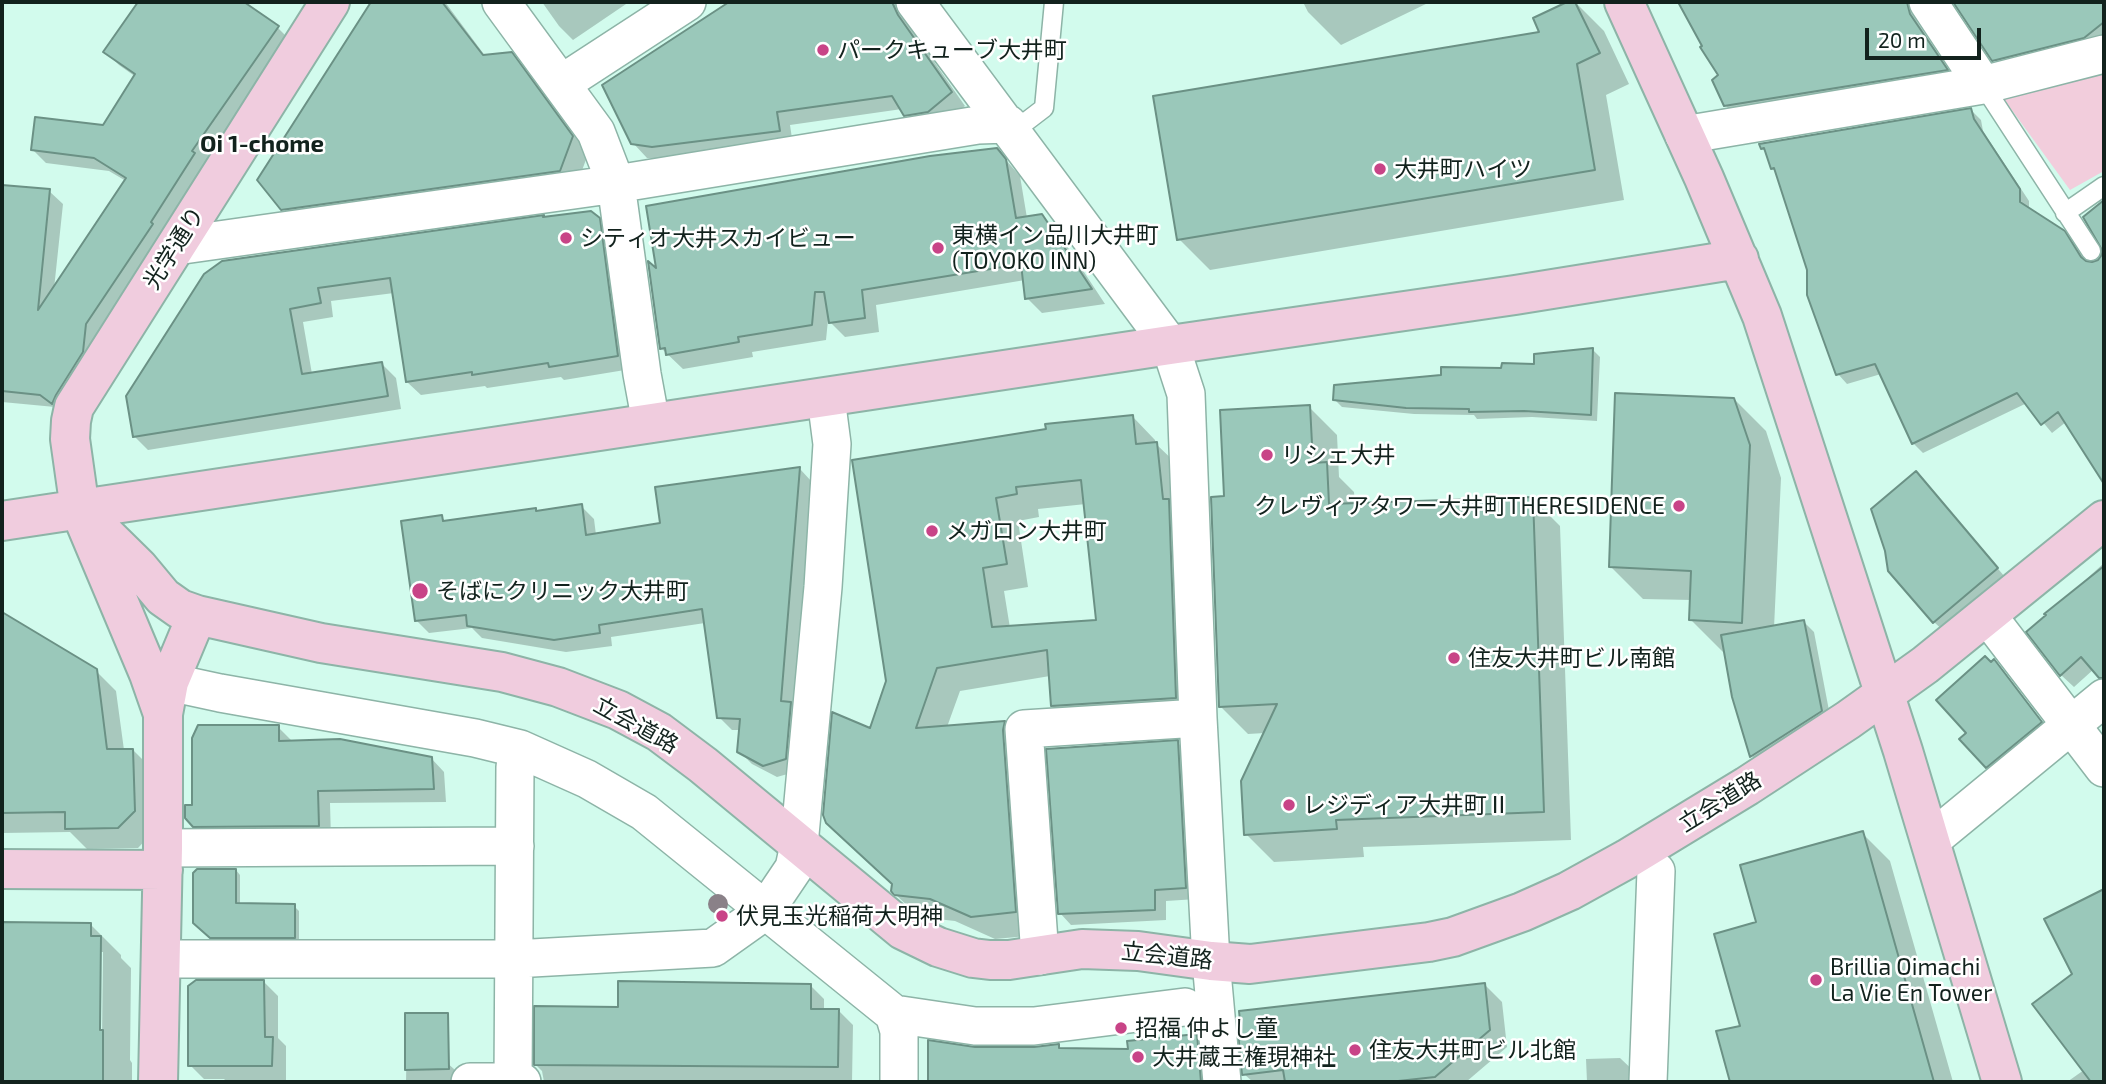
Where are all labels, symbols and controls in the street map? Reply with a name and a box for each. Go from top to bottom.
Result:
scale bar [1868,14,1983,58]
text: 20 m [1878,27,1926,52]
place label: パークキューブ大井町 [837,36,1067,64]
marker: パークキューブ大井町 [815,42,831,58]
district label: Oi 1-chome [200,130,324,158]
place label: 大井町ハイツ [1394,155,1532,183]
marker: 大井町ハイツ [1372,161,1388,177]
street label: 光学通り [138,202,210,294]
place label: 東横イン品川大井町 (TOYOKO INN) [952,221,1159,275]
place label: シティオ大井スカイビュー [580,224,856,252]
marker: シティオ大井スカイビュー [558,230,574,246]
marker: 東横イン品川大井町 (TOYOKO INN) [930,240,946,256]
place label: リシェ大井 [1281,441,1396,469]
marker: リシェ大井 [1259,447,1275,463]
place label: クレヴィアタワー大井町THERESIDENCE [1254,492,1665,520]
marker: クレヴィアタワー大井町THERESIDENCE [1671,498,1687,514]
place label: メガロン大井町 [946,517,1107,545]
marker: メガロン大井町 [924,523,940,539]
place label: そばにクリニック大井町 [436,577,689,605]
marker: そばにクリニック大井町 [410,581,430,601]
place label: 住友大井町ビル南館 [1468,644,1675,672]
marker: 住友大井町ビル南館 [1446,650,1462,666]
street label: 立会道路 [589,691,683,759]
street label: 立会道路 [1674,766,1766,838]
place label: レジディア大井町Ⅱ [1303,791,1510,819]
marker: レジディア大井町Ⅱ [1281,797,1297,813]
place label: 伏見玉光稲荷大明神 [736,902,943,930]
marker: 伏見玉光稲荷大明神 [714,908,730,924]
street label: 立会道路 [1120,937,1214,975]
place label: Brillia Oimachi La Vie En Tower [1830,953,1992,1007]
marker: Brillia Oimachi La Vie En Tower [1808,972,1824,988]
place label: 招福 仲よし童 [1135,1014,1278,1042]
marker: 招福 仲よし童 [1113,1020,1129,1036]
place label: 住友大井町ビル北館 [1369,1036,1576,1064]
marker: 住友大井町ビル北館 [1347,1042,1363,1058]
place label: 大井蔵王権現神社 [1152,1043,1336,1071]
marker: 大井蔵王権現神社 [1130,1049,1146,1065]

